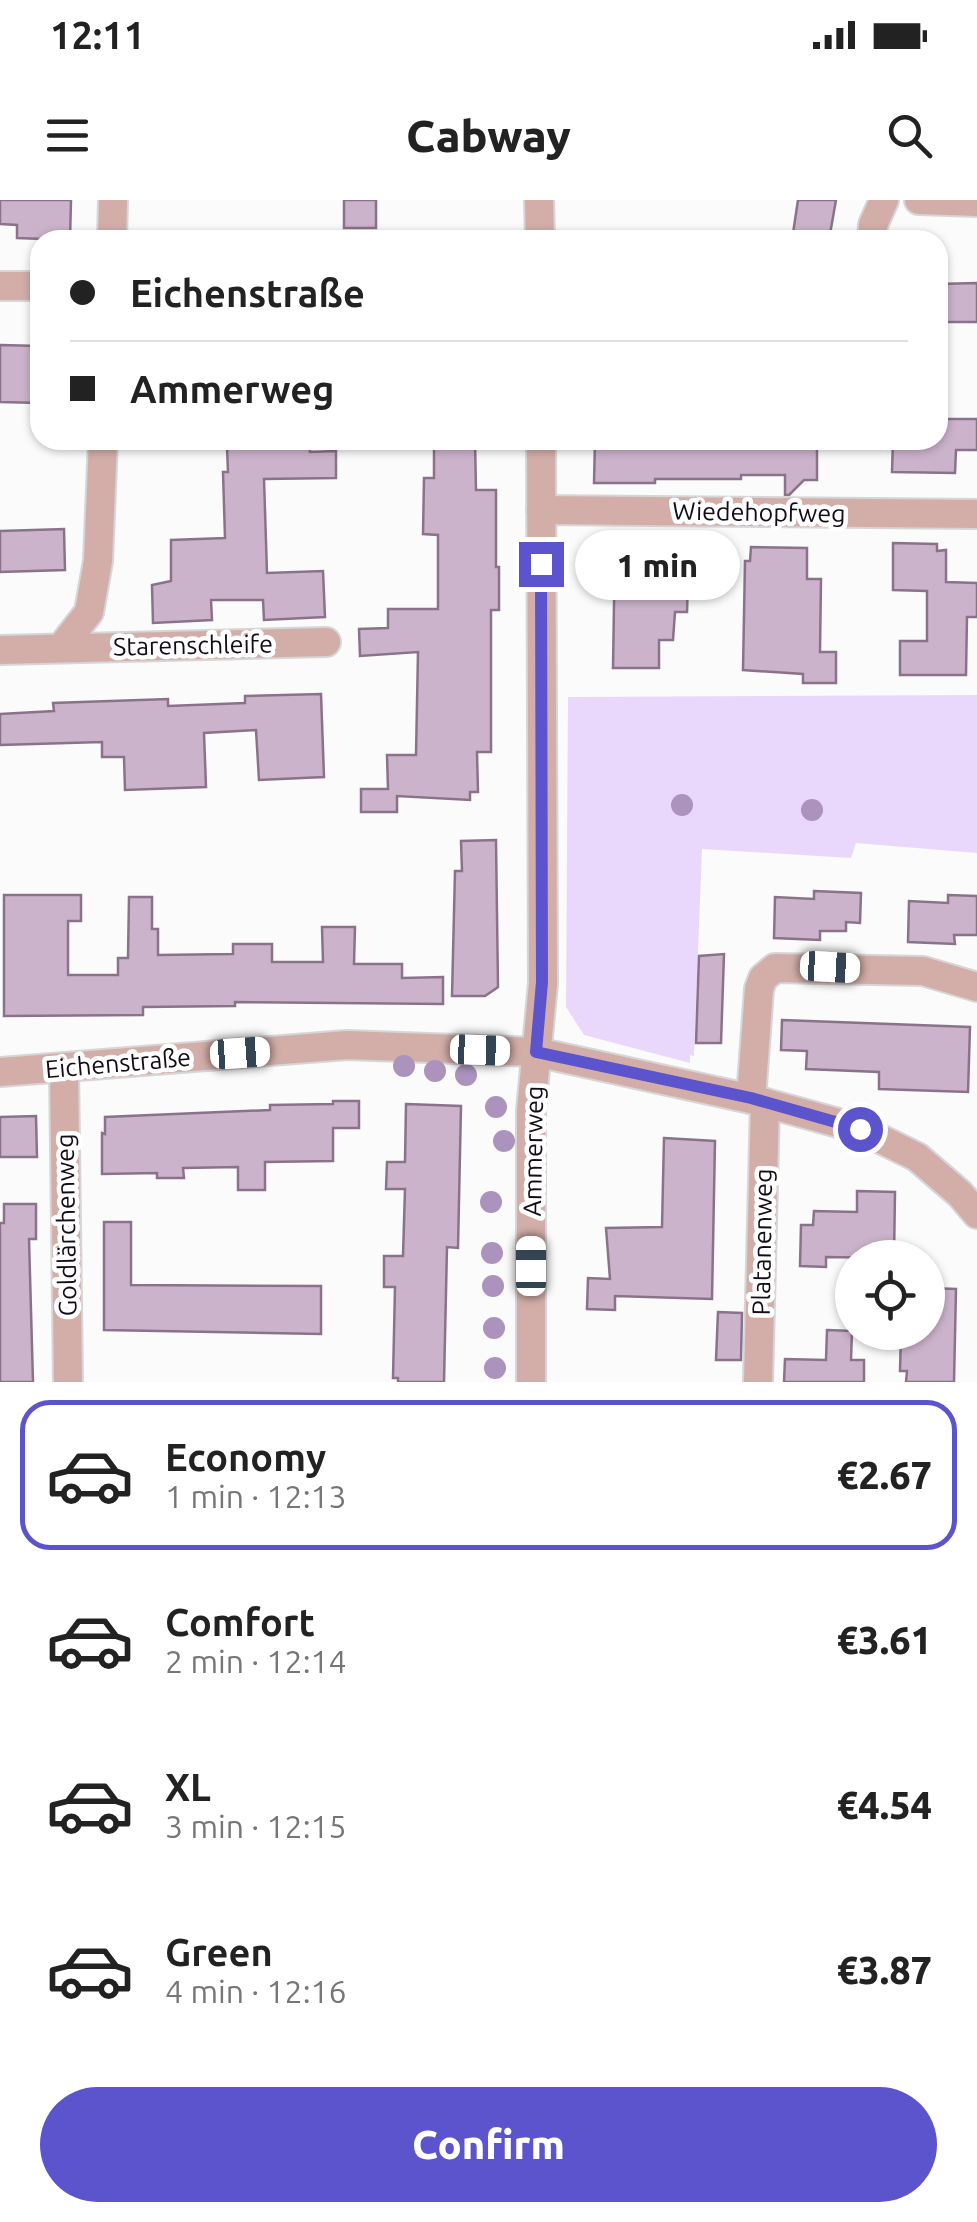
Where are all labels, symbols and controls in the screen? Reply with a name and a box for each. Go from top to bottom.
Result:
text: 12:11 [50,14,145,56]
icon: menu [40,108,95,163]
icon: search [882,108,937,163]
text: Cabway [406,110,571,161]
text: Eichenstraße [130,272,365,314]
text: Ammerweg [130,368,334,410]
street label: Wiedehopfweg [672,496,846,528]
callout: 1 min [576,529,741,599]
route end [519,542,564,587]
text: 1 min [617,547,698,583]
street label: Starenschleife [113,630,273,660]
car [799,950,861,984]
car [449,1034,511,1066]
car [209,1036,271,1070]
street label: Eichenstraße [44,1043,192,1083]
street label: Ammerweg [518,1085,548,1217]
route start [838,1107,883,1152]
street label: Goldlärchenweg [50,1133,82,1317]
street label: Platanenweg [747,1168,777,1316]
car [516,1236,546,1296]
map controls [835,1240,945,1350]
button: locate [835,1240,945,1350]
icon: car [45,1430,135,1520]
text: Economy [165,1436,326,1478]
text: €2.67 [837,1454,932,1496]
text: 1 min · 12:13 [165,1478,347,1514]
icon: car [45,1595,135,1685]
text: Comfort [165,1601,315,1643]
text: €3.61 [837,1619,932,1661]
text: 2 min · 12:14 [165,1643,347,1679]
icon: car [45,1760,135,1850]
text: XL [165,1766,211,1808]
text: €4.54 [837,1784,932,1826]
text: 3 min · 12:15 [165,1808,347,1844]
icon: car [45,1925,135,2015]
text: Green [165,1931,273,1973]
text: €3.87 [837,1949,932,1991]
text: 4 min · 12:16 [165,1973,347,2009]
button: Confirm [40,2087,937,2202]

